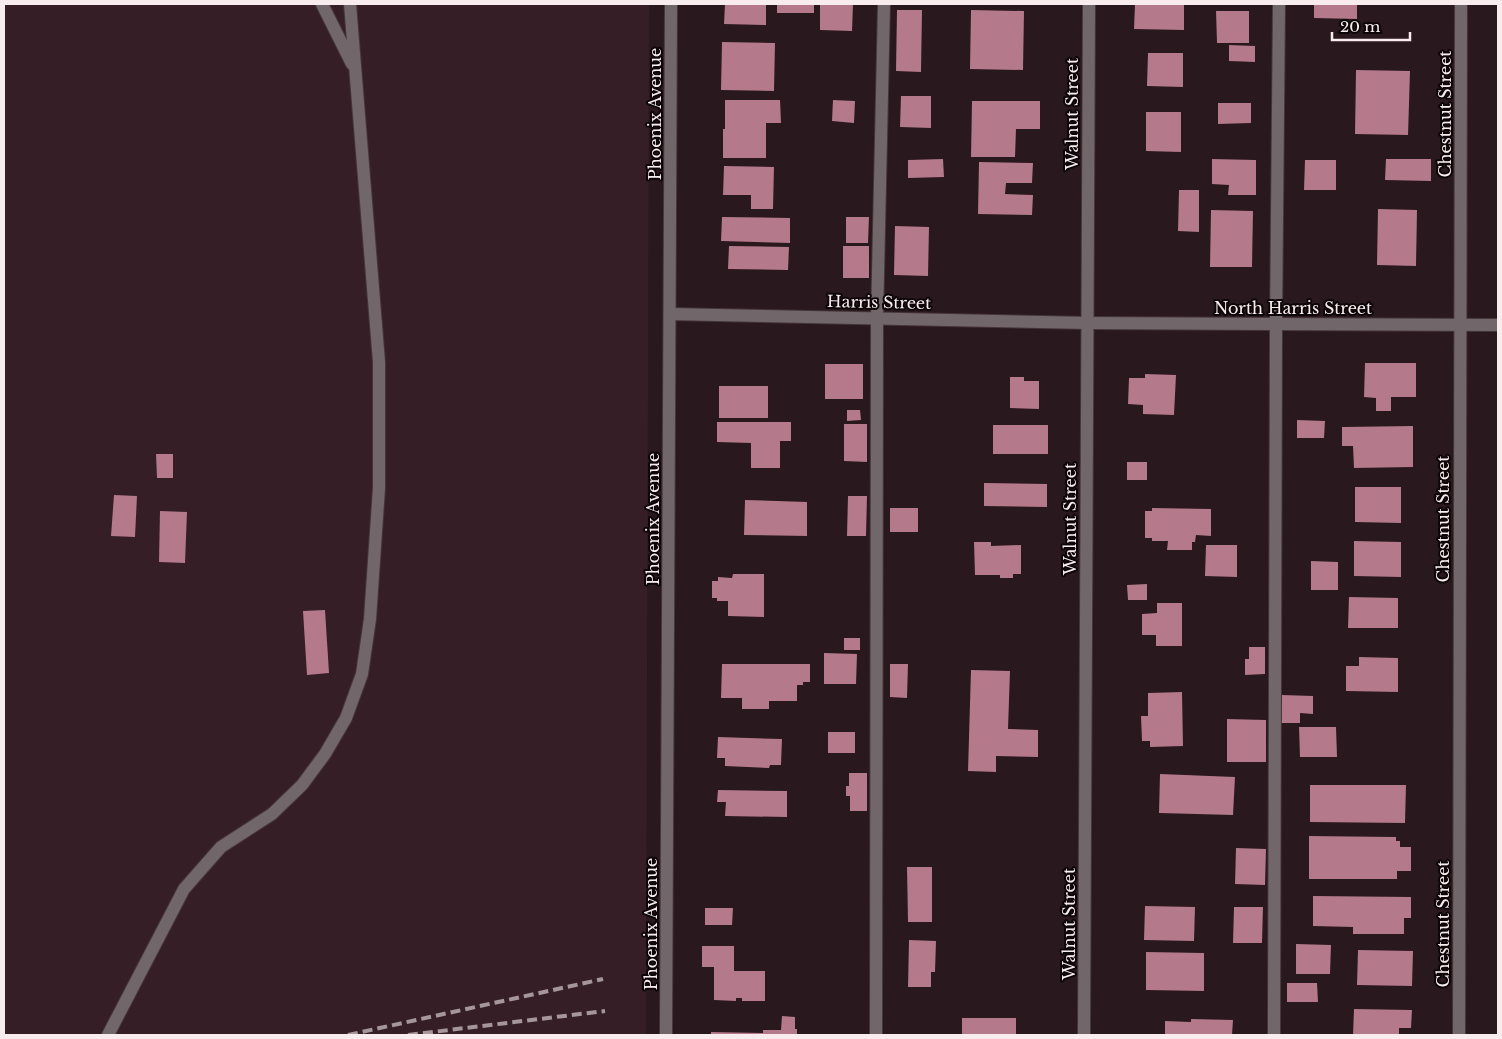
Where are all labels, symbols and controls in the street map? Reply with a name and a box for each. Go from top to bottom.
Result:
scale bar [1332,10,1410,42]
text: 20 m [1340,17,1380,36]
street label: Phoenix Avenue [645,48,665,180]
street label: Chestnut Street [1435,51,1455,177]
street label: Walnut Street [1062,58,1082,171]
street label: Harris Street [827,291,931,313]
street label: North Harris Street [1214,298,1372,318]
street label: Phoenix Avenue [643,453,663,585]
street label: Chestnut Street [1433,456,1453,582]
street label: Walnut Street [1060,463,1080,576]
street label: Phoenix Avenue [641,858,661,990]
street label: Chestnut Street [1433,861,1453,987]
street label: Walnut Street [1059,868,1079,981]

